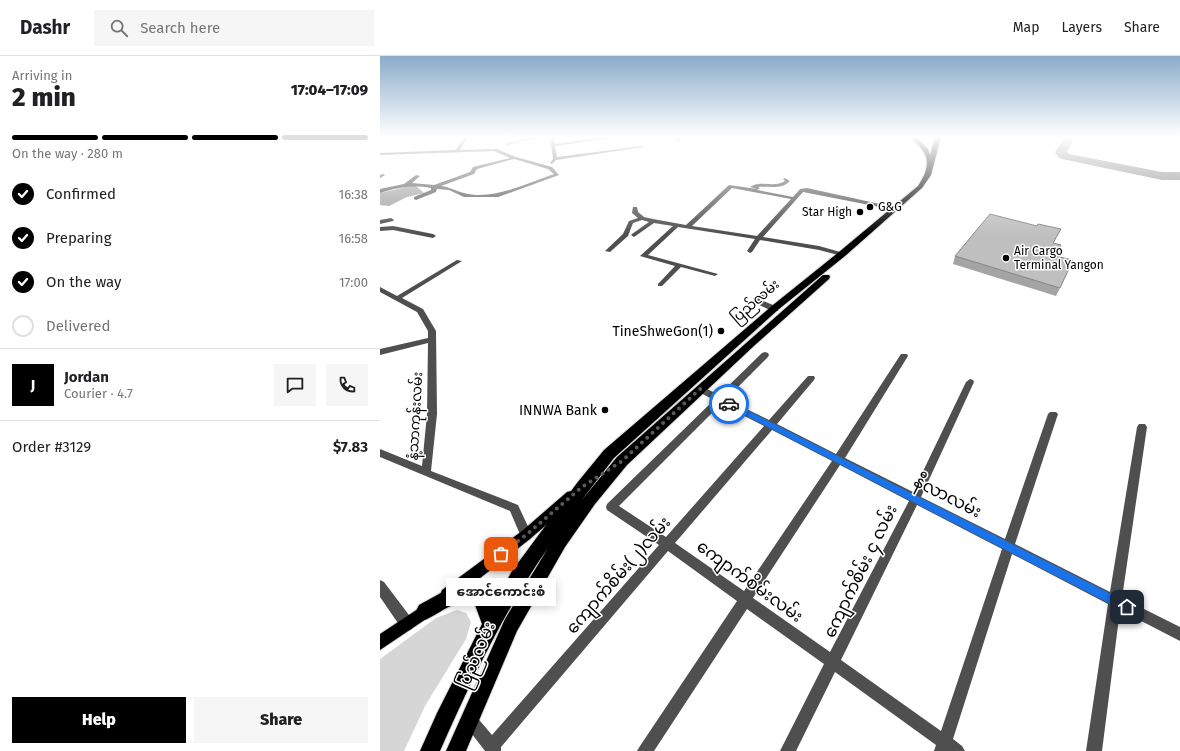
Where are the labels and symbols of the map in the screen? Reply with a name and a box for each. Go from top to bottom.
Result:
place label: G&G [878,200,902,214]
marker: G&G [865,202,875,212]
place label: Star High [802,205,852,219]
marker: Star High [855,207,865,217]
place label: Air Cargo Terminal Yangon [1014,244,1104,272]
marker: Air Cargo Terminal Yangon [1001,253,1011,263]
street label: ပြည်လမ်း [726,274,785,329]
place label: TineShweGon(1) [612,323,713,340]
marker: TineShweGon(1) [716,326,726,336]
street label: နံ့သာကုန်းလမ်း [403,371,429,461]
courier [709,384,749,424]
place label: INNWA Bank [519,402,598,419]
marker: INNWA Bank [600,405,610,415]
street label: နီလာလမ်း [909,470,986,525]
street label: ကျောက်စိမ်း ၄ လမ်း [818,501,905,643]
street label: ကျောက်စိမ်း(၂)လမ်း [561,512,677,640]
street label: ကျောက်စိမ်းလမ်း [691,535,808,629]
pin [484,537,518,571]
callout: အောင်ကောင်းစံ [446,578,556,606]
pin [1110,590,1144,624]
street label: ပြည်လမ်း [452,618,503,693]

